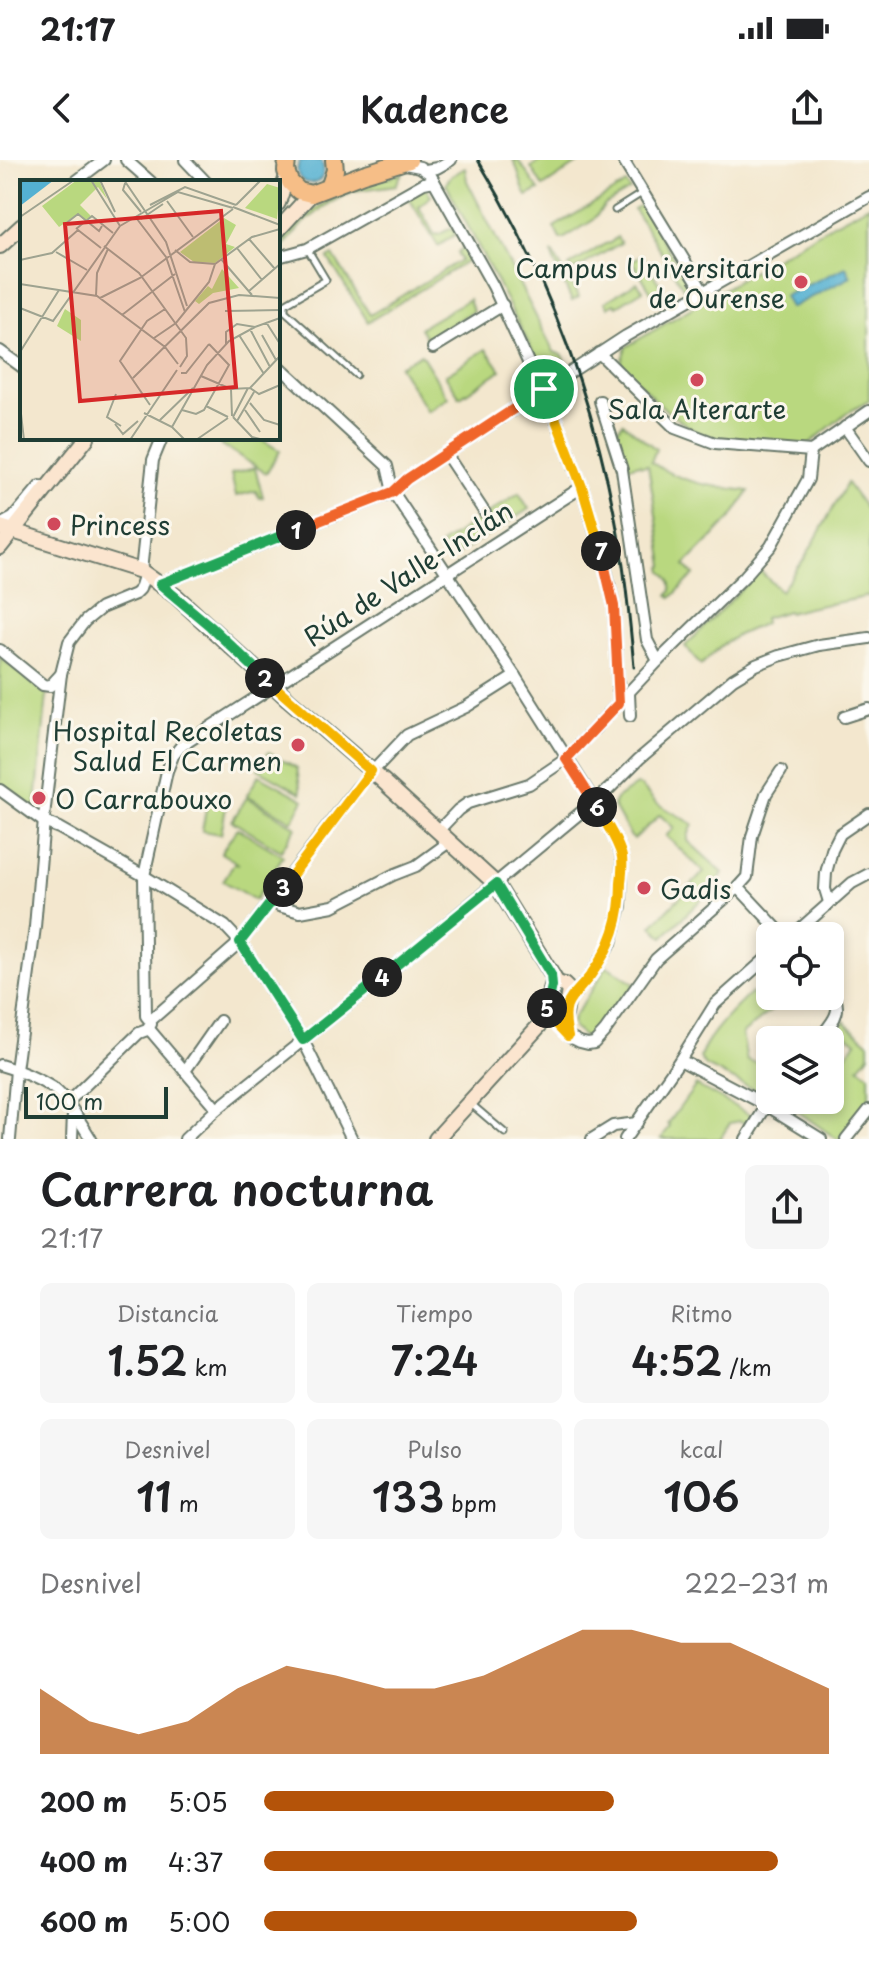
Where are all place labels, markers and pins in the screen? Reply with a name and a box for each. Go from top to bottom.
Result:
place label: Campus Universitario de Ourense [515,248,785,317]
marker: Campus Universitario de Ourense [792,273,810,291]
pin [510,355,578,423]
marker: Sala Alterarte [688,371,706,389]
place label: Sala Alterarte [608,389,786,428]
place label: Princess [70,505,170,544]
pin: 1 [276,510,316,550]
marker: Princess [45,515,63,533]
pin: 7 [581,531,621,571]
pin: 2 [245,658,285,698]
place label: Hospital Recoletas Salud El Carmen [53,711,282,780]
marker: Hospital Recoletas Salud El Carmen [289,736,307,754]
place label: O Carrabouxo [55,779,232,818]
pin: 6 [577,787,617,827]
marker: O Carrabouxo [30,789,48,807]
pin: 3 [263,867,303,907]
place label: Gadis [660,869,731,908]
marker: Gadis [635,879,653,897]
pin: 4 [362,957,402,997]
pin: 5 [527,988,567,1028]

